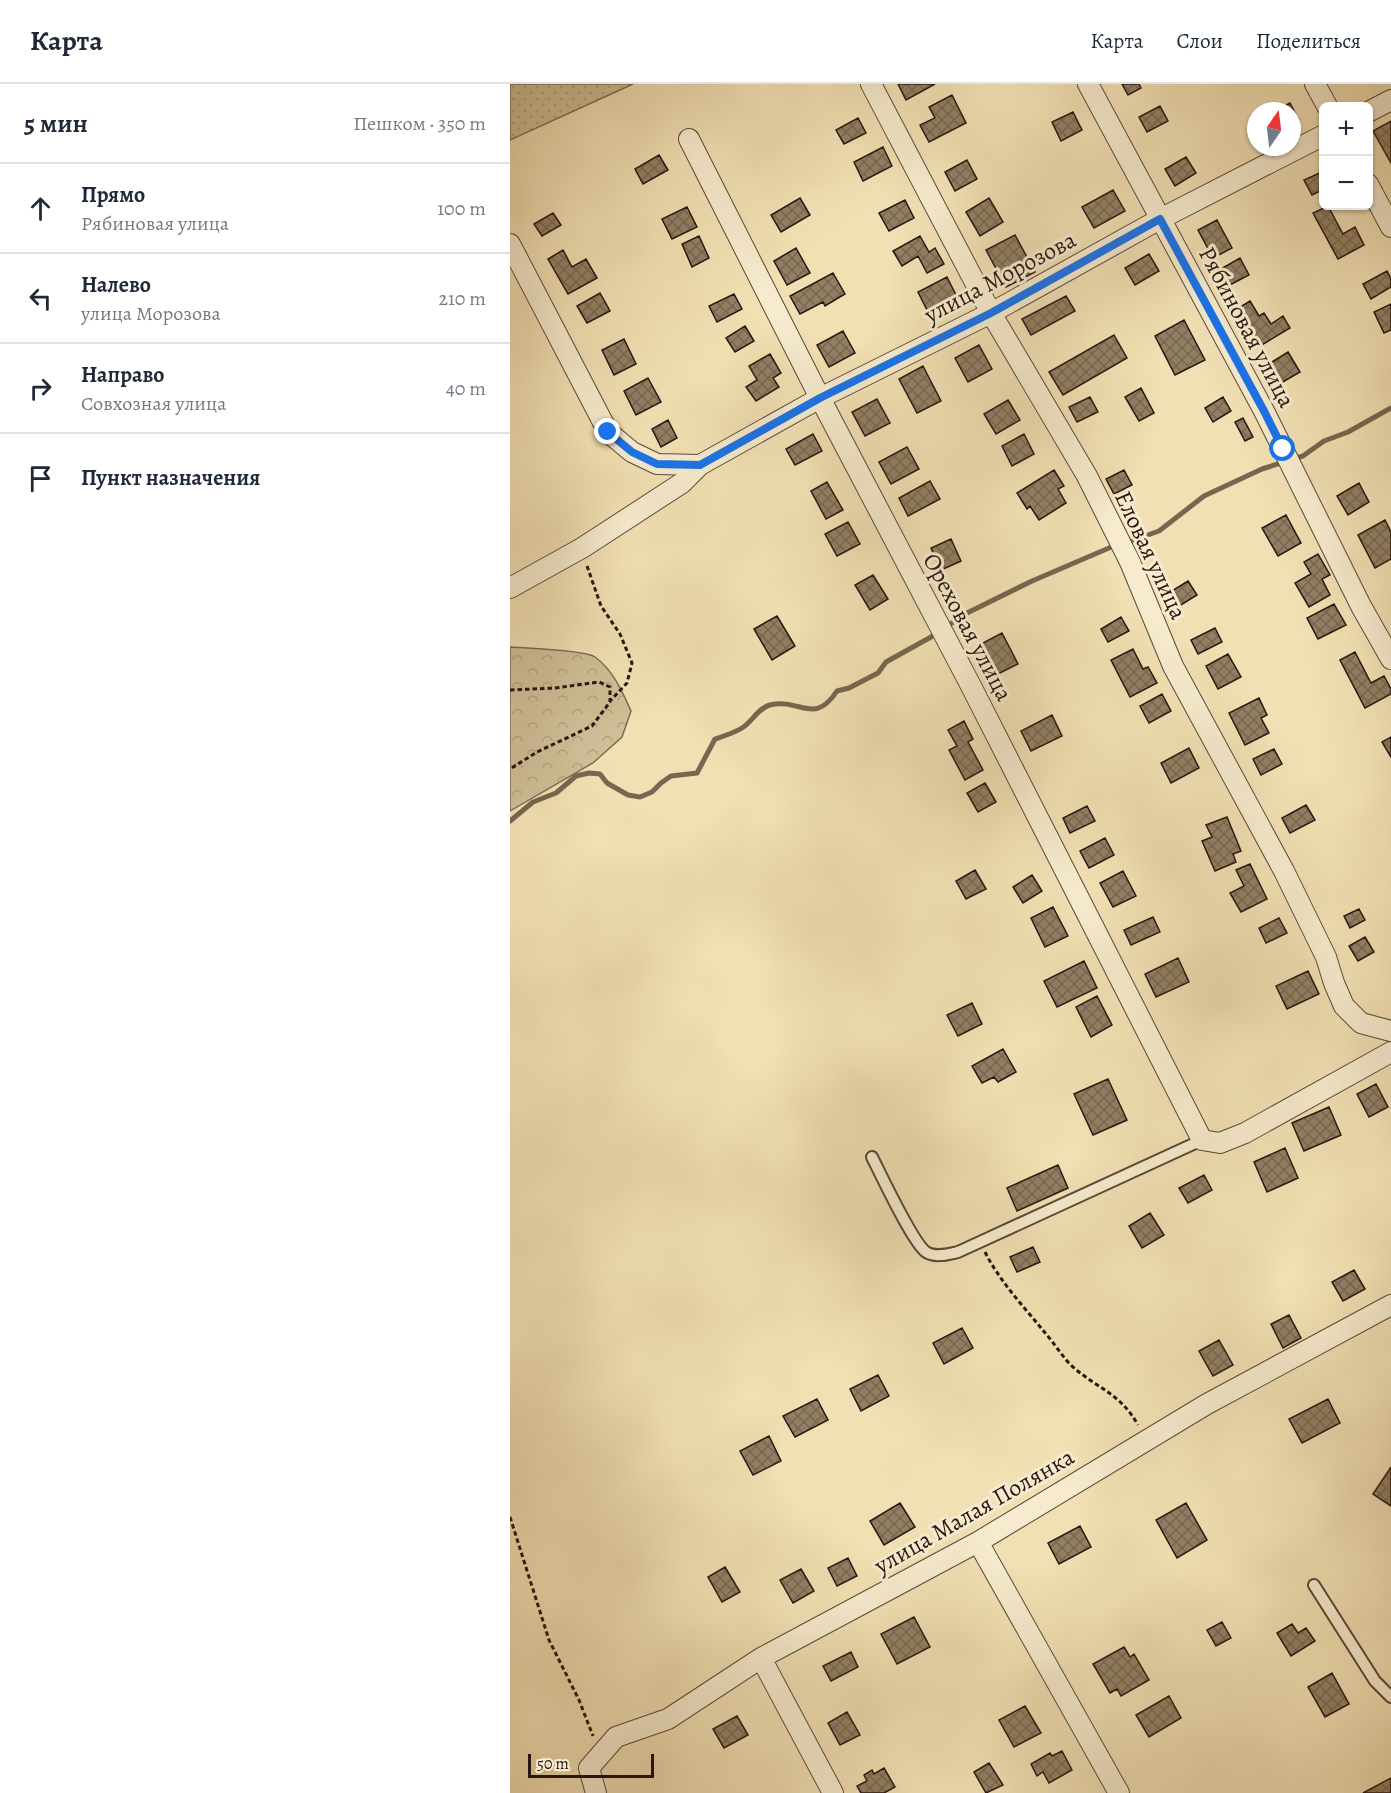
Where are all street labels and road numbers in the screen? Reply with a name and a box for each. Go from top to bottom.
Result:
street label: улица Морозова [918,224,1082,331]
street label: Рябиновая улица [1191,241,1303,413]
street label: Еловая улица [1107,486,1195,624]
street label: Ореховая улица [916,547,1020,707]
street label: улица Малая Полянка [867,1441,1080,1582]

